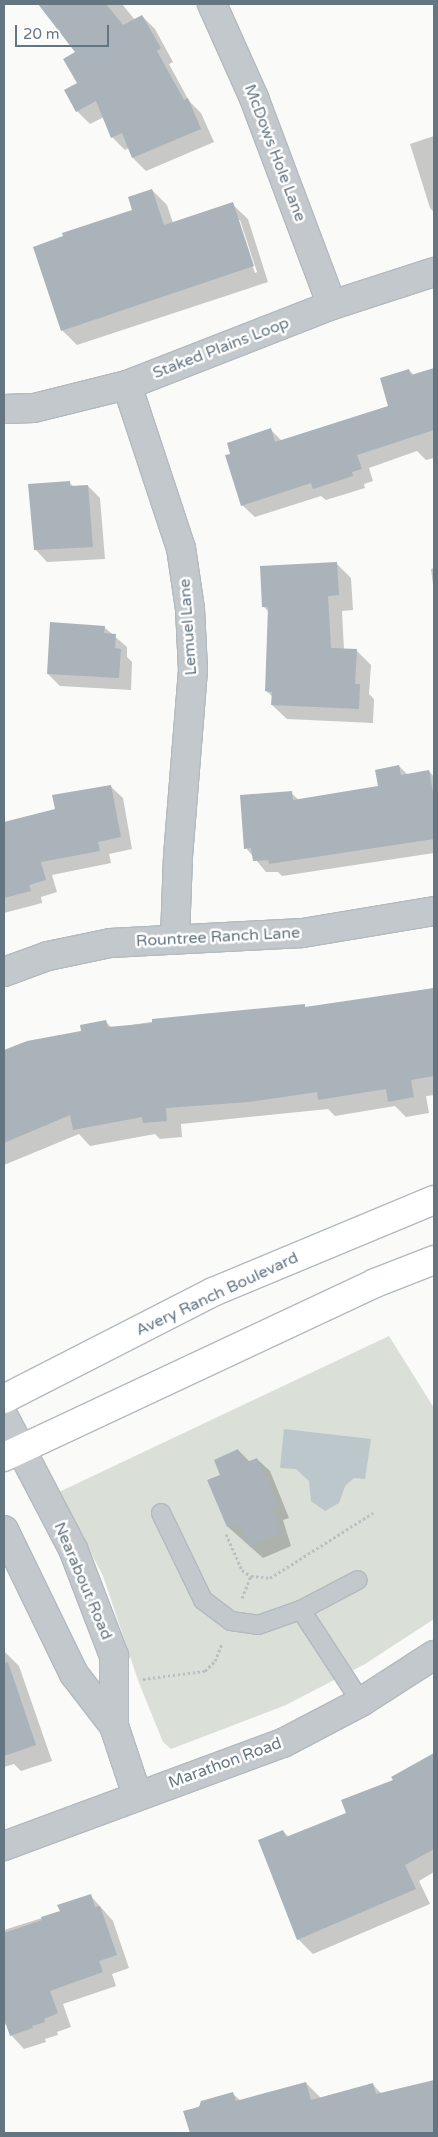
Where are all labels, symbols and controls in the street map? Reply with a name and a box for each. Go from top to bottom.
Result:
scale bar [18,15,111,47]
text: 20 m [23,25,60,43]
street label: McDows Hole Lane [240,82,310,224]
street label: Staked Plains Loop [150,313,292,383]
street label: Lemuel Lane [175,578,201,676]
street label: Rountree Ranch Lane [135,923,301,951]
street label: Avery Ranch Boulevard [133,1248,301,1340]
street label: Nearabout Road [50,1519,116,1643]
street label: Marathon Road [166,1734,284,1792]

